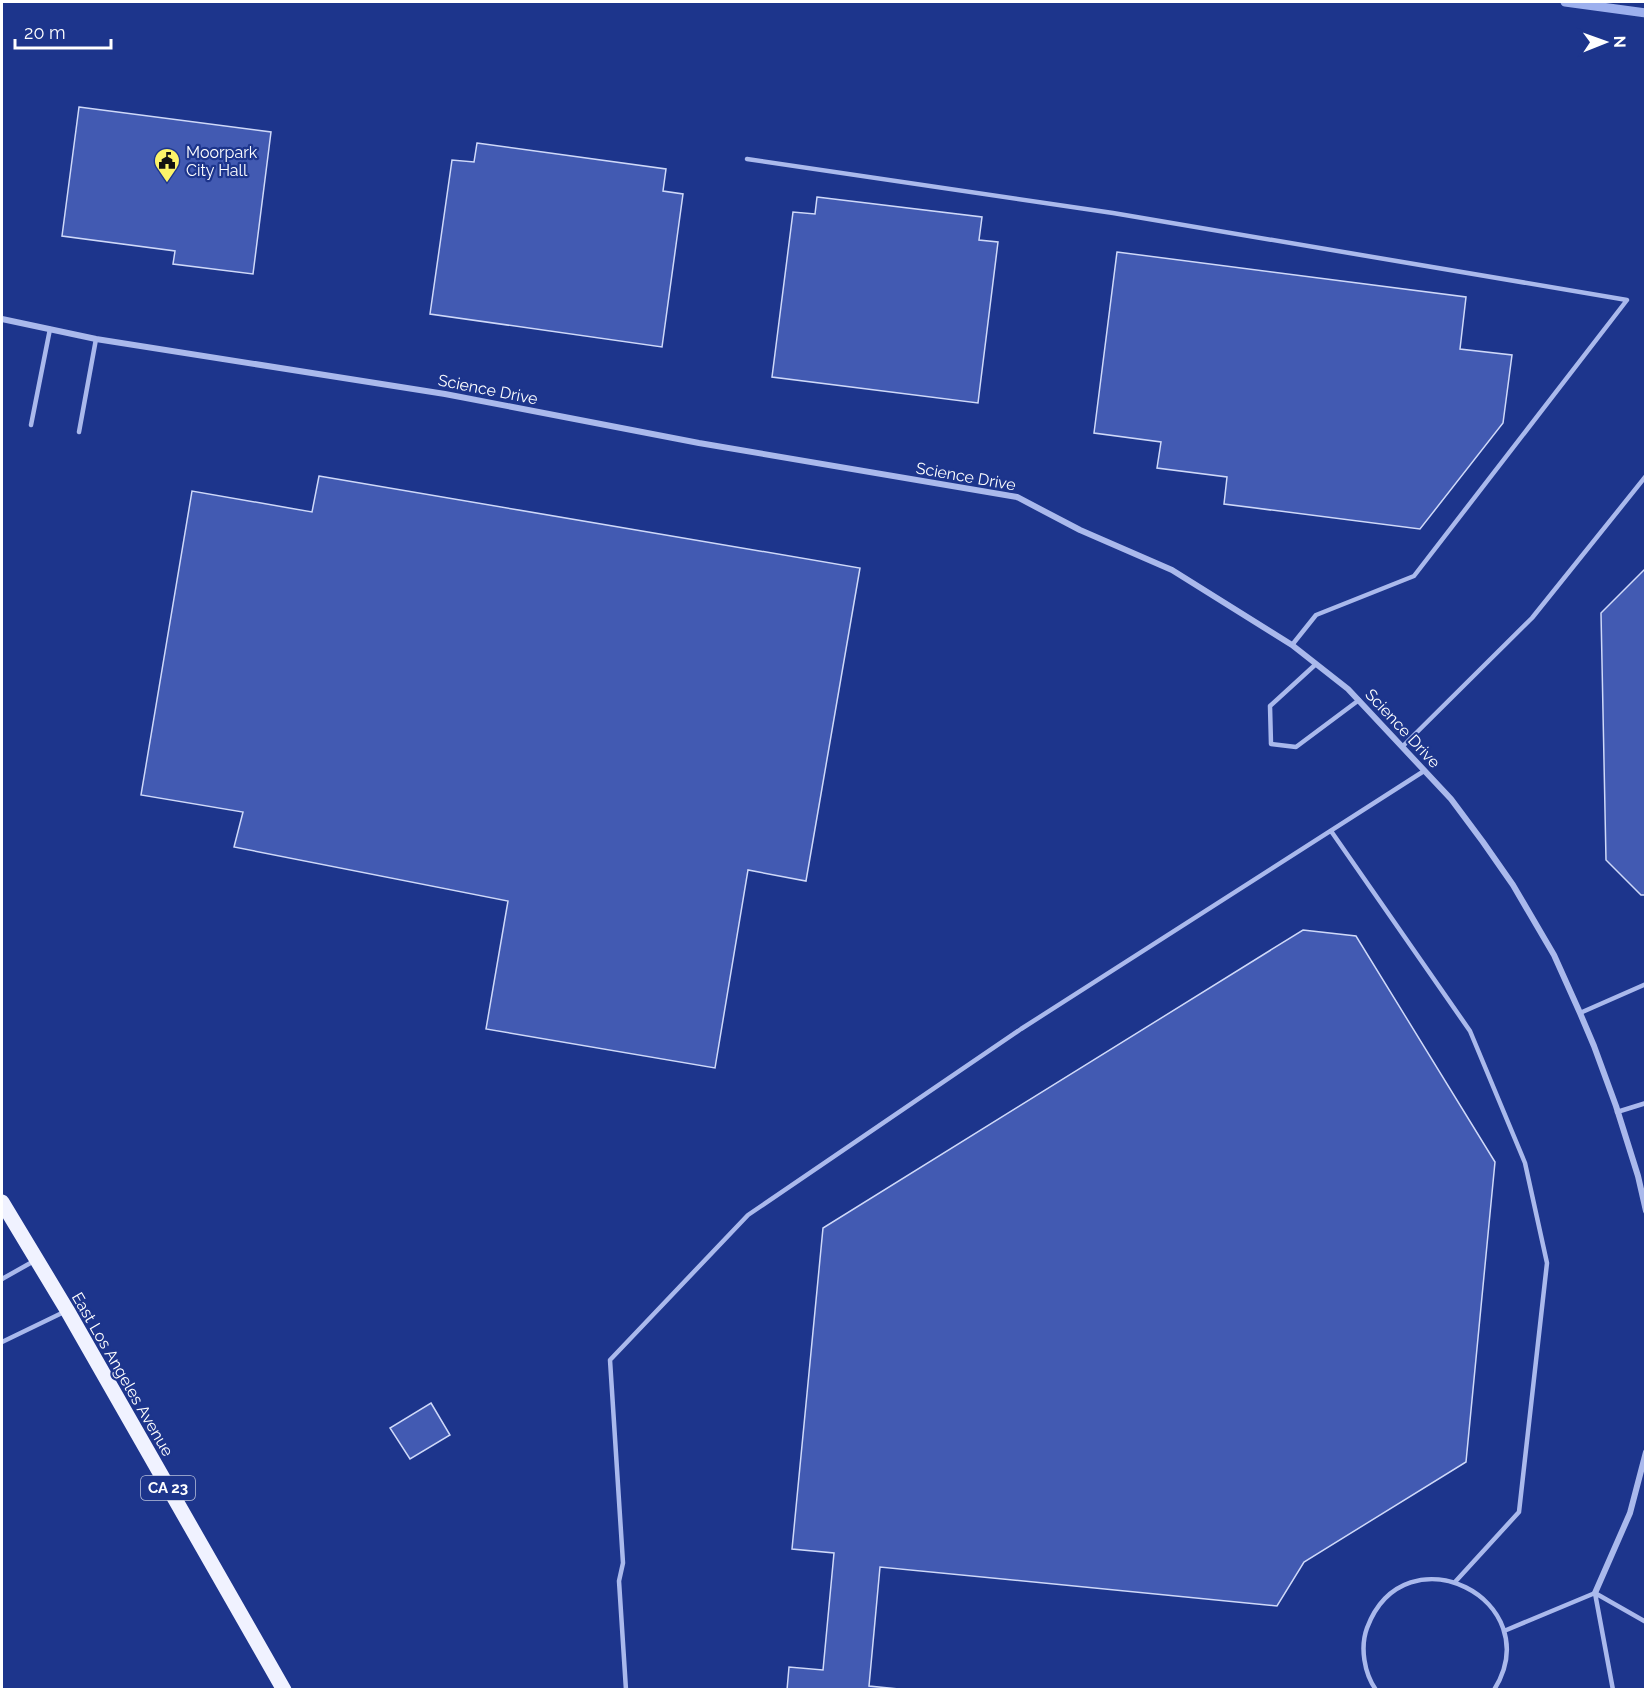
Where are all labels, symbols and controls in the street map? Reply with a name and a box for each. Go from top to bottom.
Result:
scale bar [15,12,111,50]
north arrow [1575,12,1635,72]
text: 20 m [24,22,66,43]
text: N [1610,35,1629,48]
place label: Moorpark City Hall [186,143,258,180]
public building icon: Moorpark City Hall [152,146,182,184]
street label: Science Drive [436,371,539,408]
street label: Science Drive [914,458,1017,495]
street label: Science Drive [1361,685,1444,772]
street label: East Los Angeles Avenue [68,1289,177,1460]
road number: CA 23 [141,1476,195,1500]

